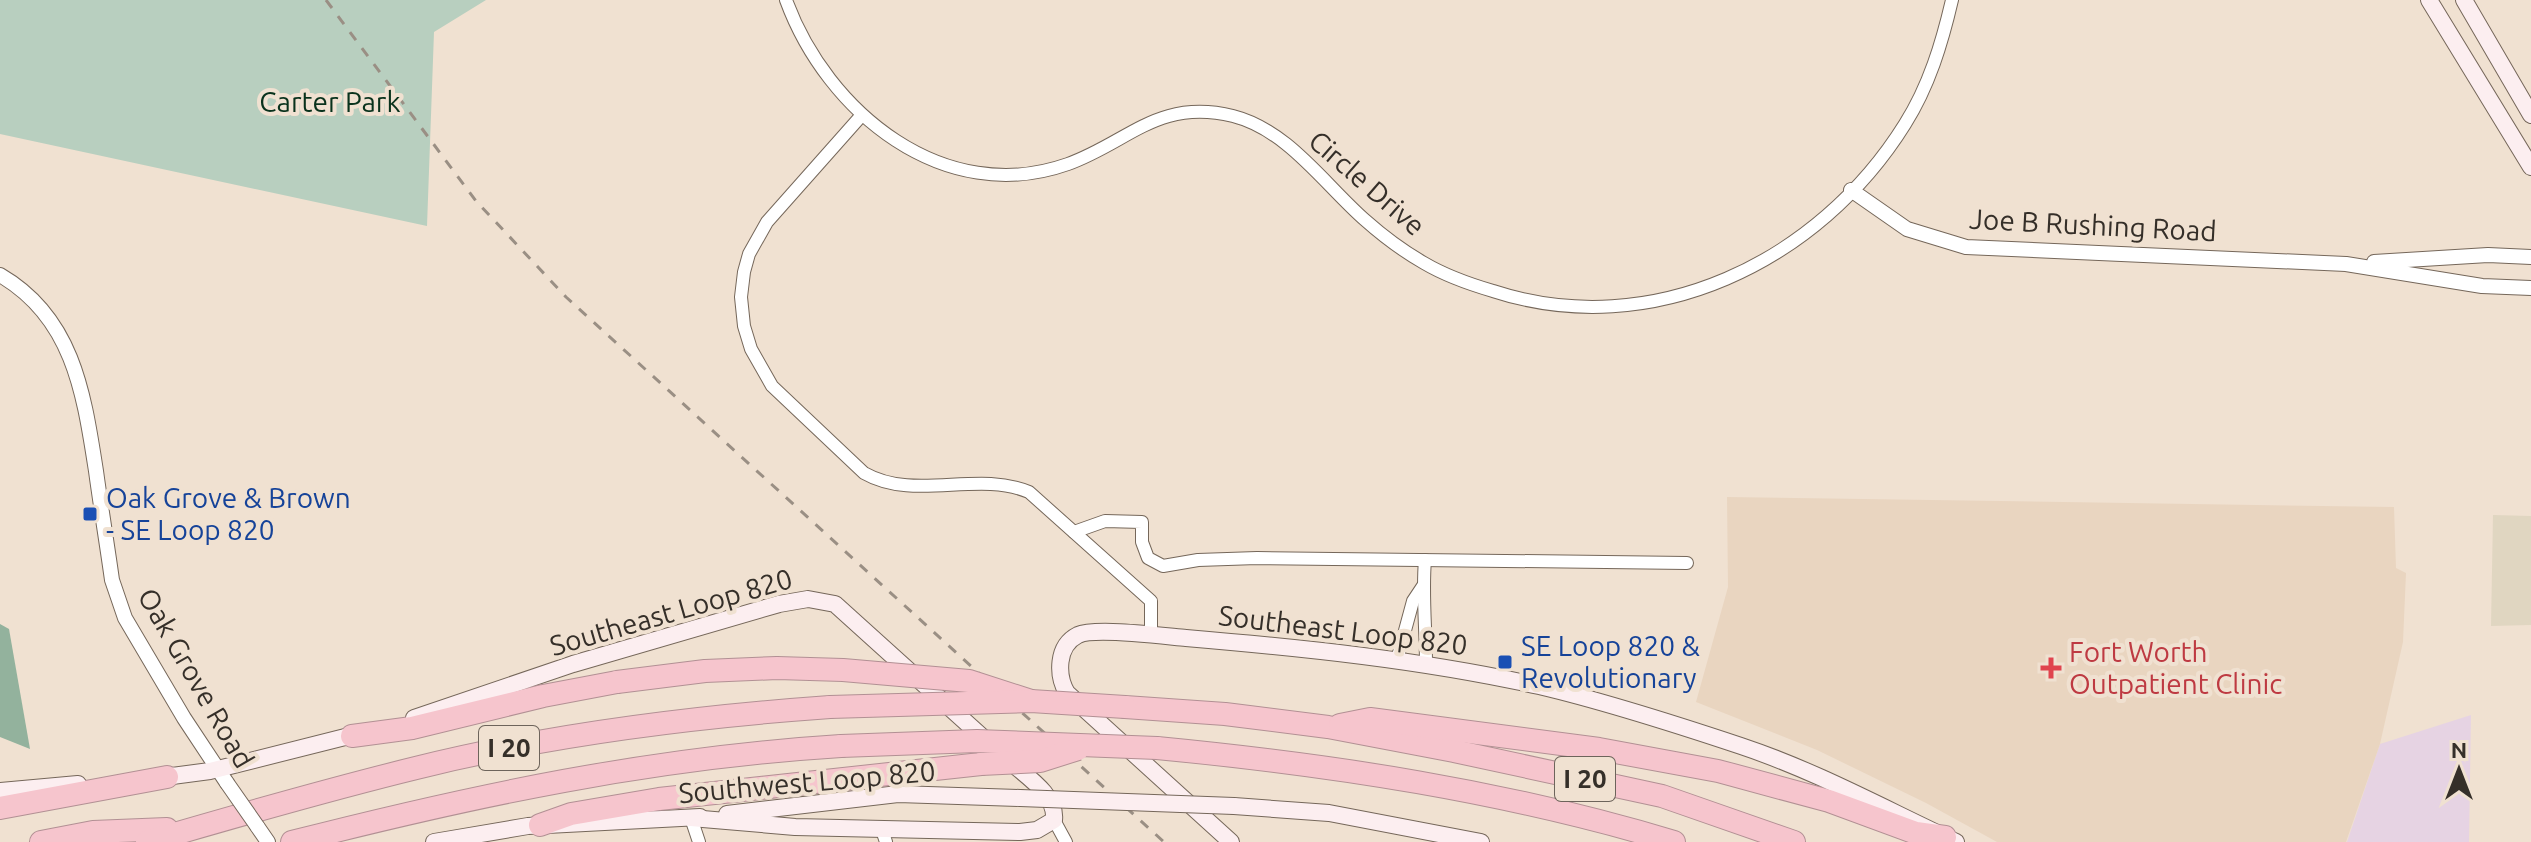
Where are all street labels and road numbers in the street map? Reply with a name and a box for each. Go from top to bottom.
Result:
street label: Circle Drive [1303,124,1431,241]
street label: Joe B Rushing Road [1969,203,2217,246]
street label: Southeast Loop 820 [546,562,796,661]
street label: Oak Grove Road [132,582,260,773]
street label: Southeast Loop 820 [1217,599,1469,660]
road number: I 20 [479,726,539,770]
street label: Southwest Loop 820 [677,755,937,808]
road number: I 20 [1555,757,1615,801]

